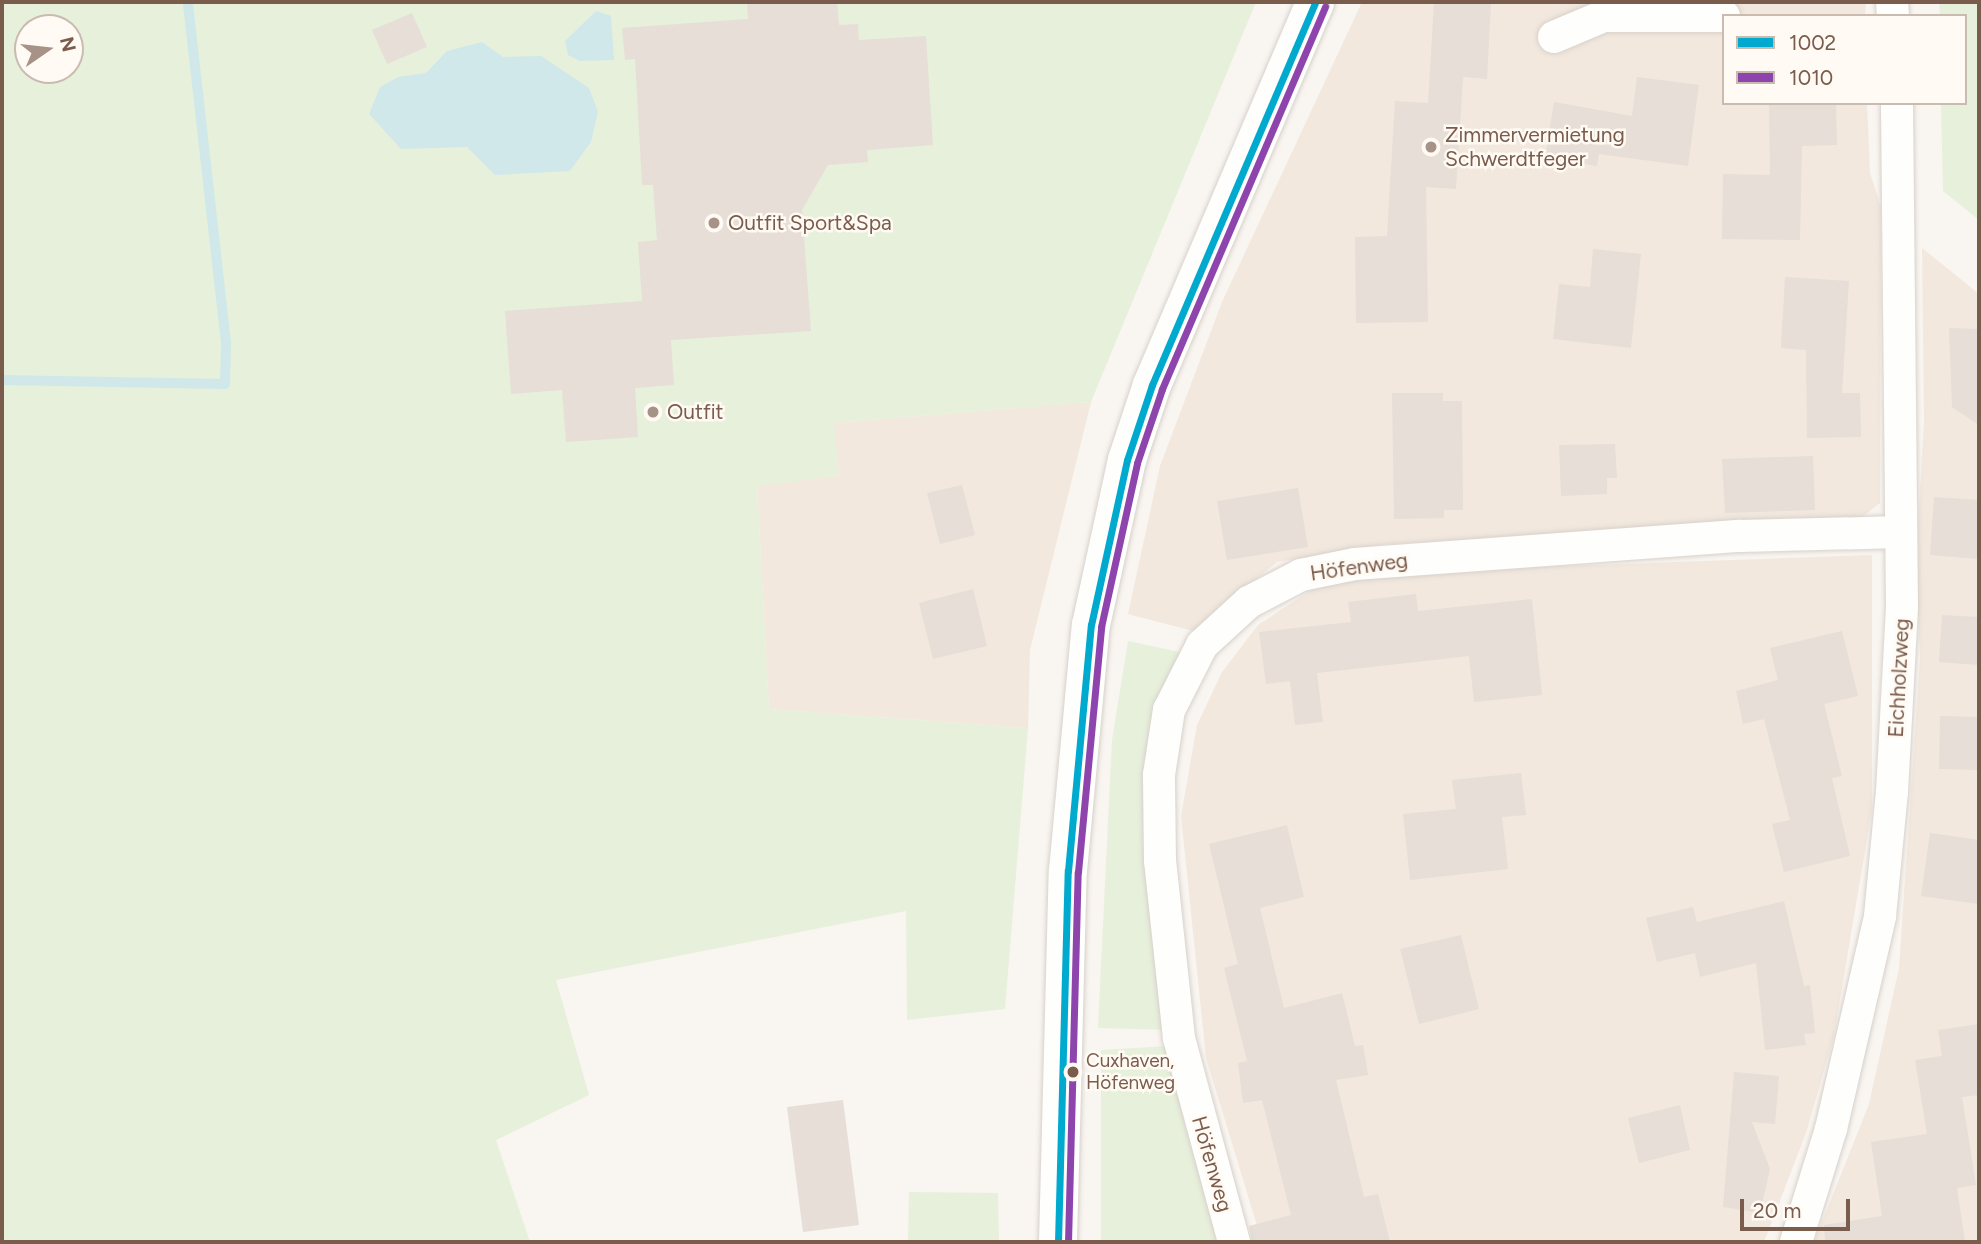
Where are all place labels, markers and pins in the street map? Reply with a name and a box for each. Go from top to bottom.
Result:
place label: Zimmervermietung Schwerdtfeger [1445,122,1625,172]
marker: Zimmervermietung Schwerdtfeger [1423,139,1439,155]
place label: Outfit Sport&Spa [728,210,892,236]
marker: Outfit Sport&Spa [706,215,722,231]
place label: Outfit [667,399,724,425]
marker: Outfit [645,404,661,420]
place label: Cuxhaven, Höfenweg [1086,1050,1175,1094]
marker: Cuxhaven, Höfenweg [1066,1065,1080,1079]

